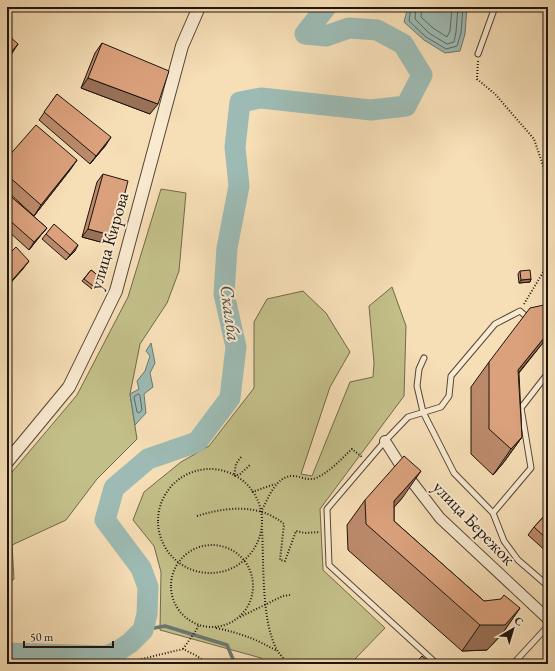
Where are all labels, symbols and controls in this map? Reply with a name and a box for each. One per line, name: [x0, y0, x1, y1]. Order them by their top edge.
street label: улица Кирова: [84, 189, 134, 292]
water label: Скалба: [214, 283, 247, 343]
street label: улица Бережок: [428, 475, 521, 570]
north arrow: [493, 609, 533, 649]
text: С: [512, 613, 527, 629]
scale bar: [24, 623, 113, 649]
text: 50 m: [30, 629, 54, 645]

